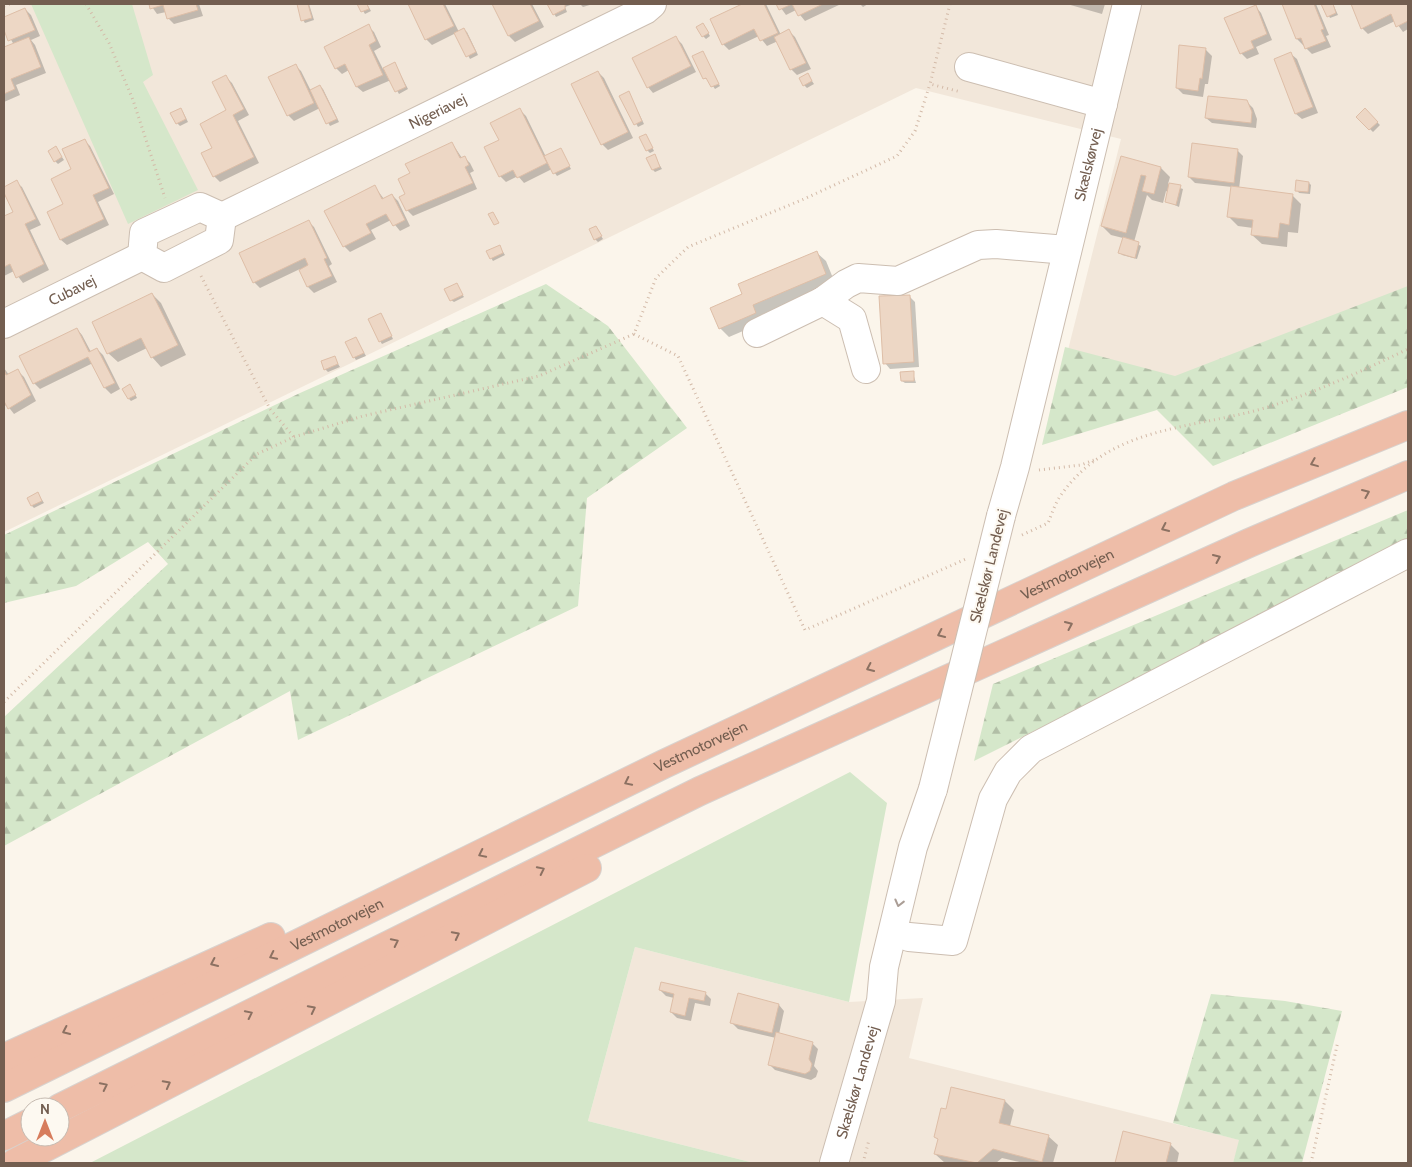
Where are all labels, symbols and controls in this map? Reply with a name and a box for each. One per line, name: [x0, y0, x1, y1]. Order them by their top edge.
street label: Nigeriavej: [406, 90, 469, 133]
street label: Skælskørvej: [1071, 126, 1106, 203]
street label: Cubavej: [46, 271, 99, 310]
one-way arrow: [1310, 457, 1319, 467]
one-way arrow: [1361, 488, 1370, 499]
street label: Skælskør Landevej: [966, 507, 1012, 625]
one-way arrow: [1162, 522, 1171, 532]
street label: Vestmotorvejen: [1018, 545, 1117, 604]
one-way arrow: [1212, 553, 1221, 564]
one-way arrow: [1064, 620, 1073, 631]
one-way arrow: [937, 628, 946, 638]
one-way arrow: [866, 661, 875, 672]
street label: Vestmotorvejen: [651, 717, 750, 776]
one-way arrow: [624, 776, 633, 786]
one-way arrow: [478, 848, 487, 858]
one-way arrow: [536, 866, 545, 876]
street label: Vestmotorvejen: [288, 894, 386, 955]
one-way arrow: [894, 898, 905, 907]
one-way arrow: [451, 931, 460, 941]
one-way arrow: [390, 938, 399, 948]
one-way arrow: [269, 950, 278, 960]
one-way arrow: [210, 957, 219, 967]
one-way arrow: [306, 1005, 315, 1015]
one-way arrow: [244, 1010, 253, 1020]
one-way arrow: [62, 1024, 71, 1035]
street label: Skælskør Landevej: [832, 1024, 882, 1141]
one-way arrow: [162, 1080, 171, 1090]
one-way arrow: [99, 1082, 108, 1092]
north arrow: [20, 1097, 70, 1147]
text: N: [40, 1100, 50, 1118]

